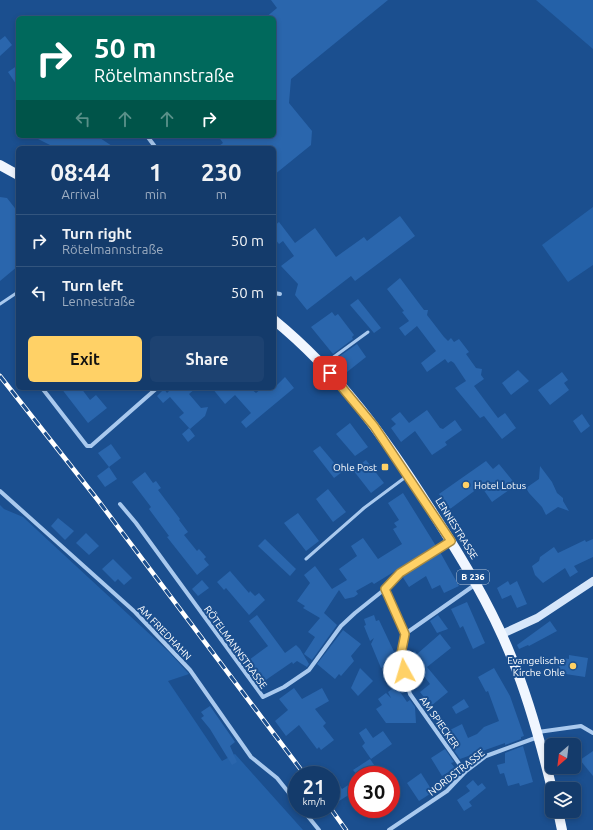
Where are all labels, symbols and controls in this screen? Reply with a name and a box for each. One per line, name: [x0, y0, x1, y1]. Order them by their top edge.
icon: right: [28, 32, 80, 84]
text: 50 m: [94, 32, 156, 63]
text: Rötelmannstraße: [94, 65, 234, 85]
icon: left: [72, 108, 94, 130]
icon: ahead: [114, 108, 136, 130]
icon: ahead: [156, 108, 178, 130]
icon: right: [198, 108, 220, 130]
text: 08:44: [50, 159, 110, 186]
text: 1: [149, 159, 162, 186]
text: 230: [201, 159, 242, 186]
text: Arrival: [61, 187, 99, 201]
text: min: [145, 187, 167, 201]
text: m: [216, 187, 227, 201]
text: Turn right: [62, 225, 132, 242]
icon: right: [28, 230, 50, 252]
text: 50 m: [231, 232, 264, 249]
text: Rötelmannstraße: [62, 242, 163, 256]
text: Turn left: [62, 277, 123, 294]
icon: left: [28, 282, 50, 304]
text: 50 m: [231, 284, 264, 301]
text: Lennestraße: [62, 294, 135, 308]
button: Exit: [28, 336, 142, 382]
button: Share: [150, 336, 264, 382]
pin: [313, 356, 347, 390]
icon: arrive: [319, 362, 341, 384]
place label: Ohle Post: [333, 462, 377, 473]
marker: Ohle Post: [380, 462, 390, 472]
marker: Hotel Lotus: [461, 480, 471, 490]
place label: Hotel Lotus: [474, 480, 526, 491]
street label: LENNESTRASSE: [433, 495, 480, 561]
road number: B 236: [457, 570, 489, 584]
street label: AM FRIEDHAHN: [136, 603, 194, 662]
street label: RÖTELMANNSTRASSE: [202, 604, 270, 691]
position arrow: [383, 650, 425, 692]
place label: Evangelische Kirche Ohle: [507, 655, 565, 678]
marker: Evangelische Kirche Ohle: [568, 661, 578, 671]
street label: AM SPIECKER: [418, 694, 462, 750]
north arrow: [545, 738, 581, 774]
map controls: [545, 738, 581, 818]
street label: NORDSTRASSE: [426, 747, 487, 798]
speed limit sign: 30: [348, 766, 400, 818]
text: 21: [303, 775, 325, 798]
button: layers: [545, 782, 581, 818]
text: km/h: [302, 796, 326, 807]

